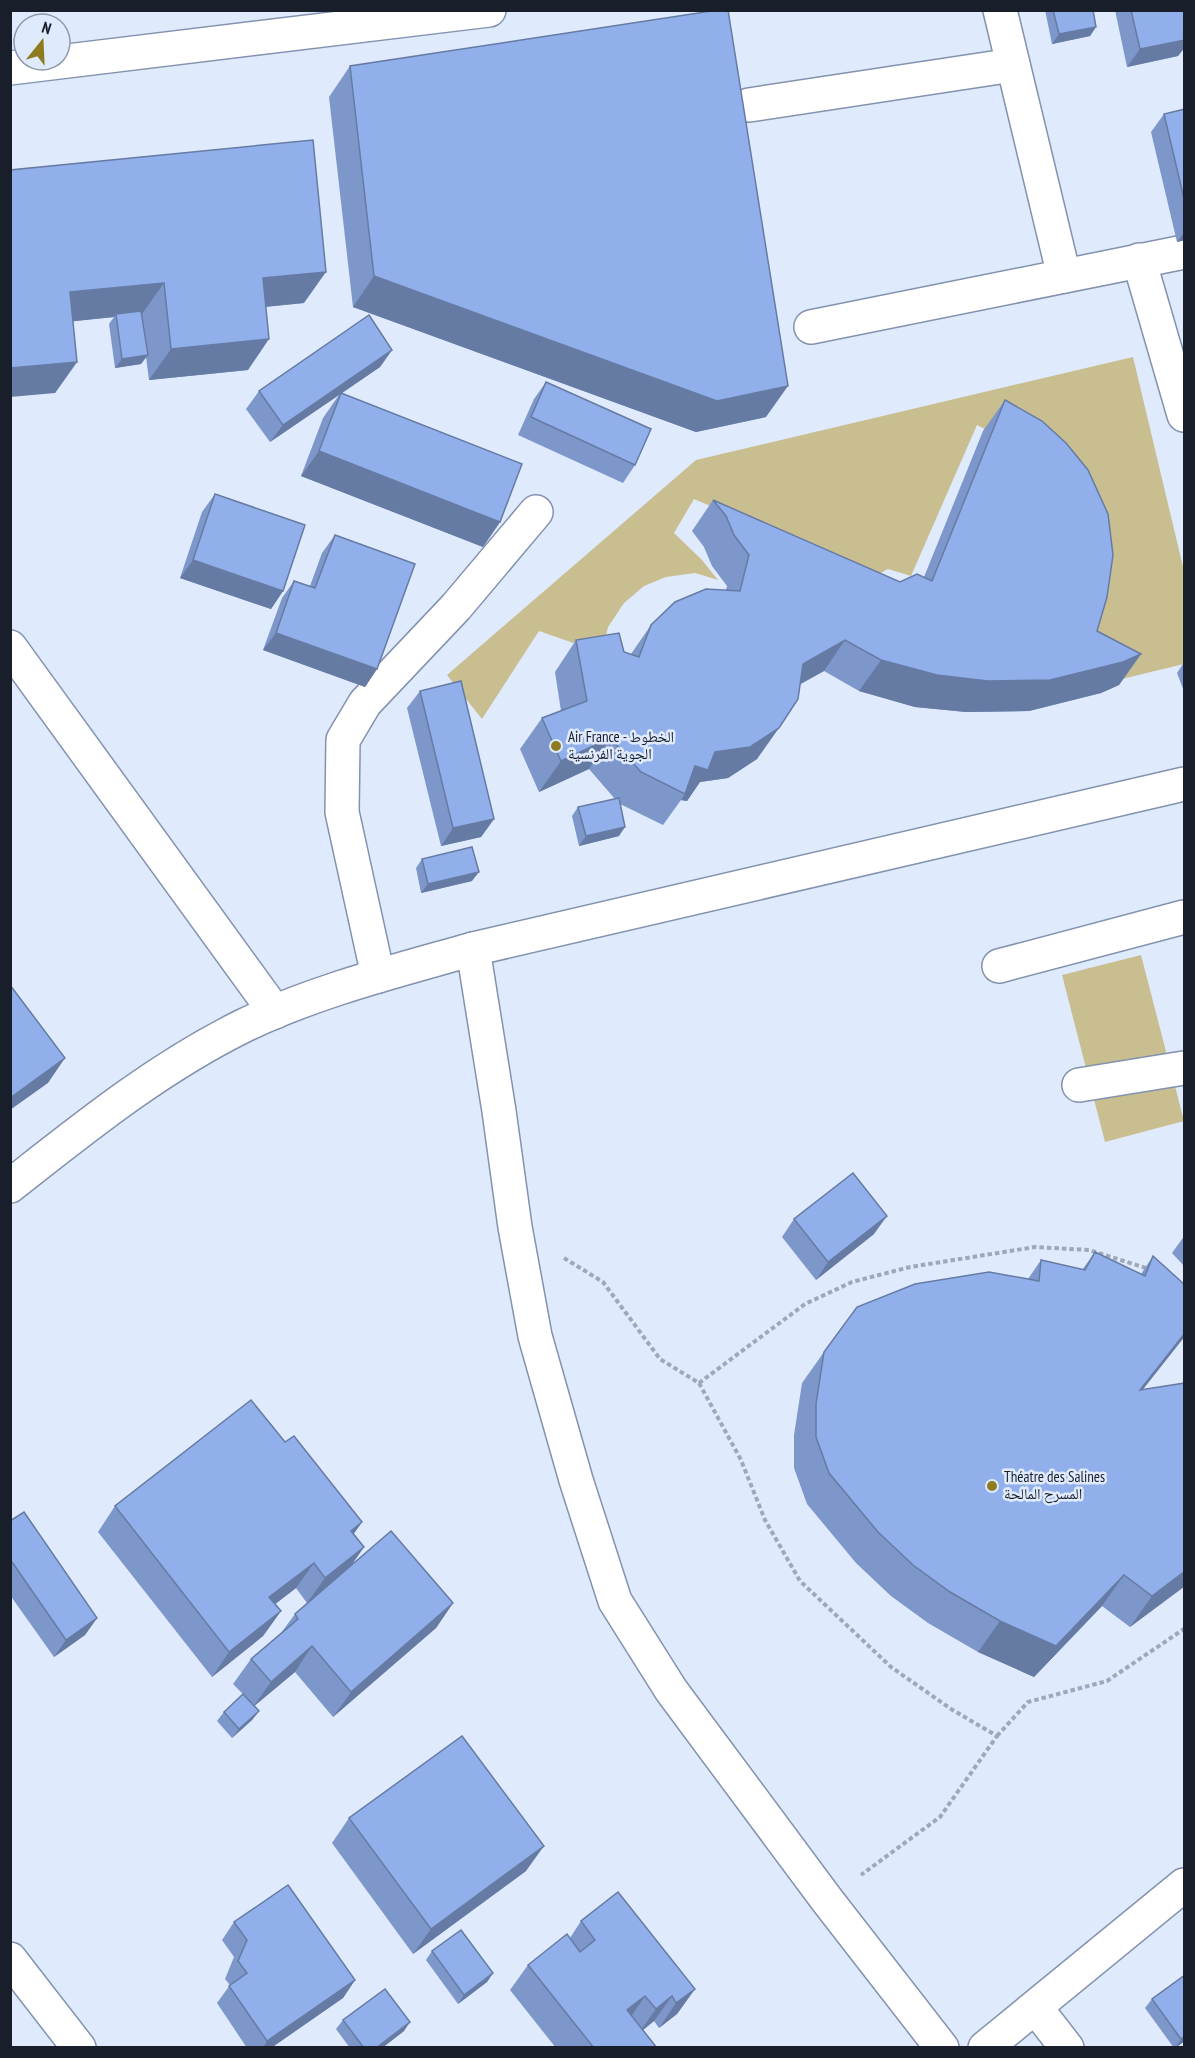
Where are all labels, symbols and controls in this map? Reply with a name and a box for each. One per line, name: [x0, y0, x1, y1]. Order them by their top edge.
north arrow: [12, 12, 72, 72]
text: N: [39, 17, 54, 39]
place label: Air France - الخطوط الجوية الفرنسية: [568, 727, 674, 763]
marker: Air France - الخطوط الجوية الفرنسية: [549, 739, 563, 753]
place label: Théatre des Salines المسرح المالحة: [1004, 1467, 1105, 1504]
marker: Théatre des Salines المسرح المالحة: [985, 1479, 999, 1493]

